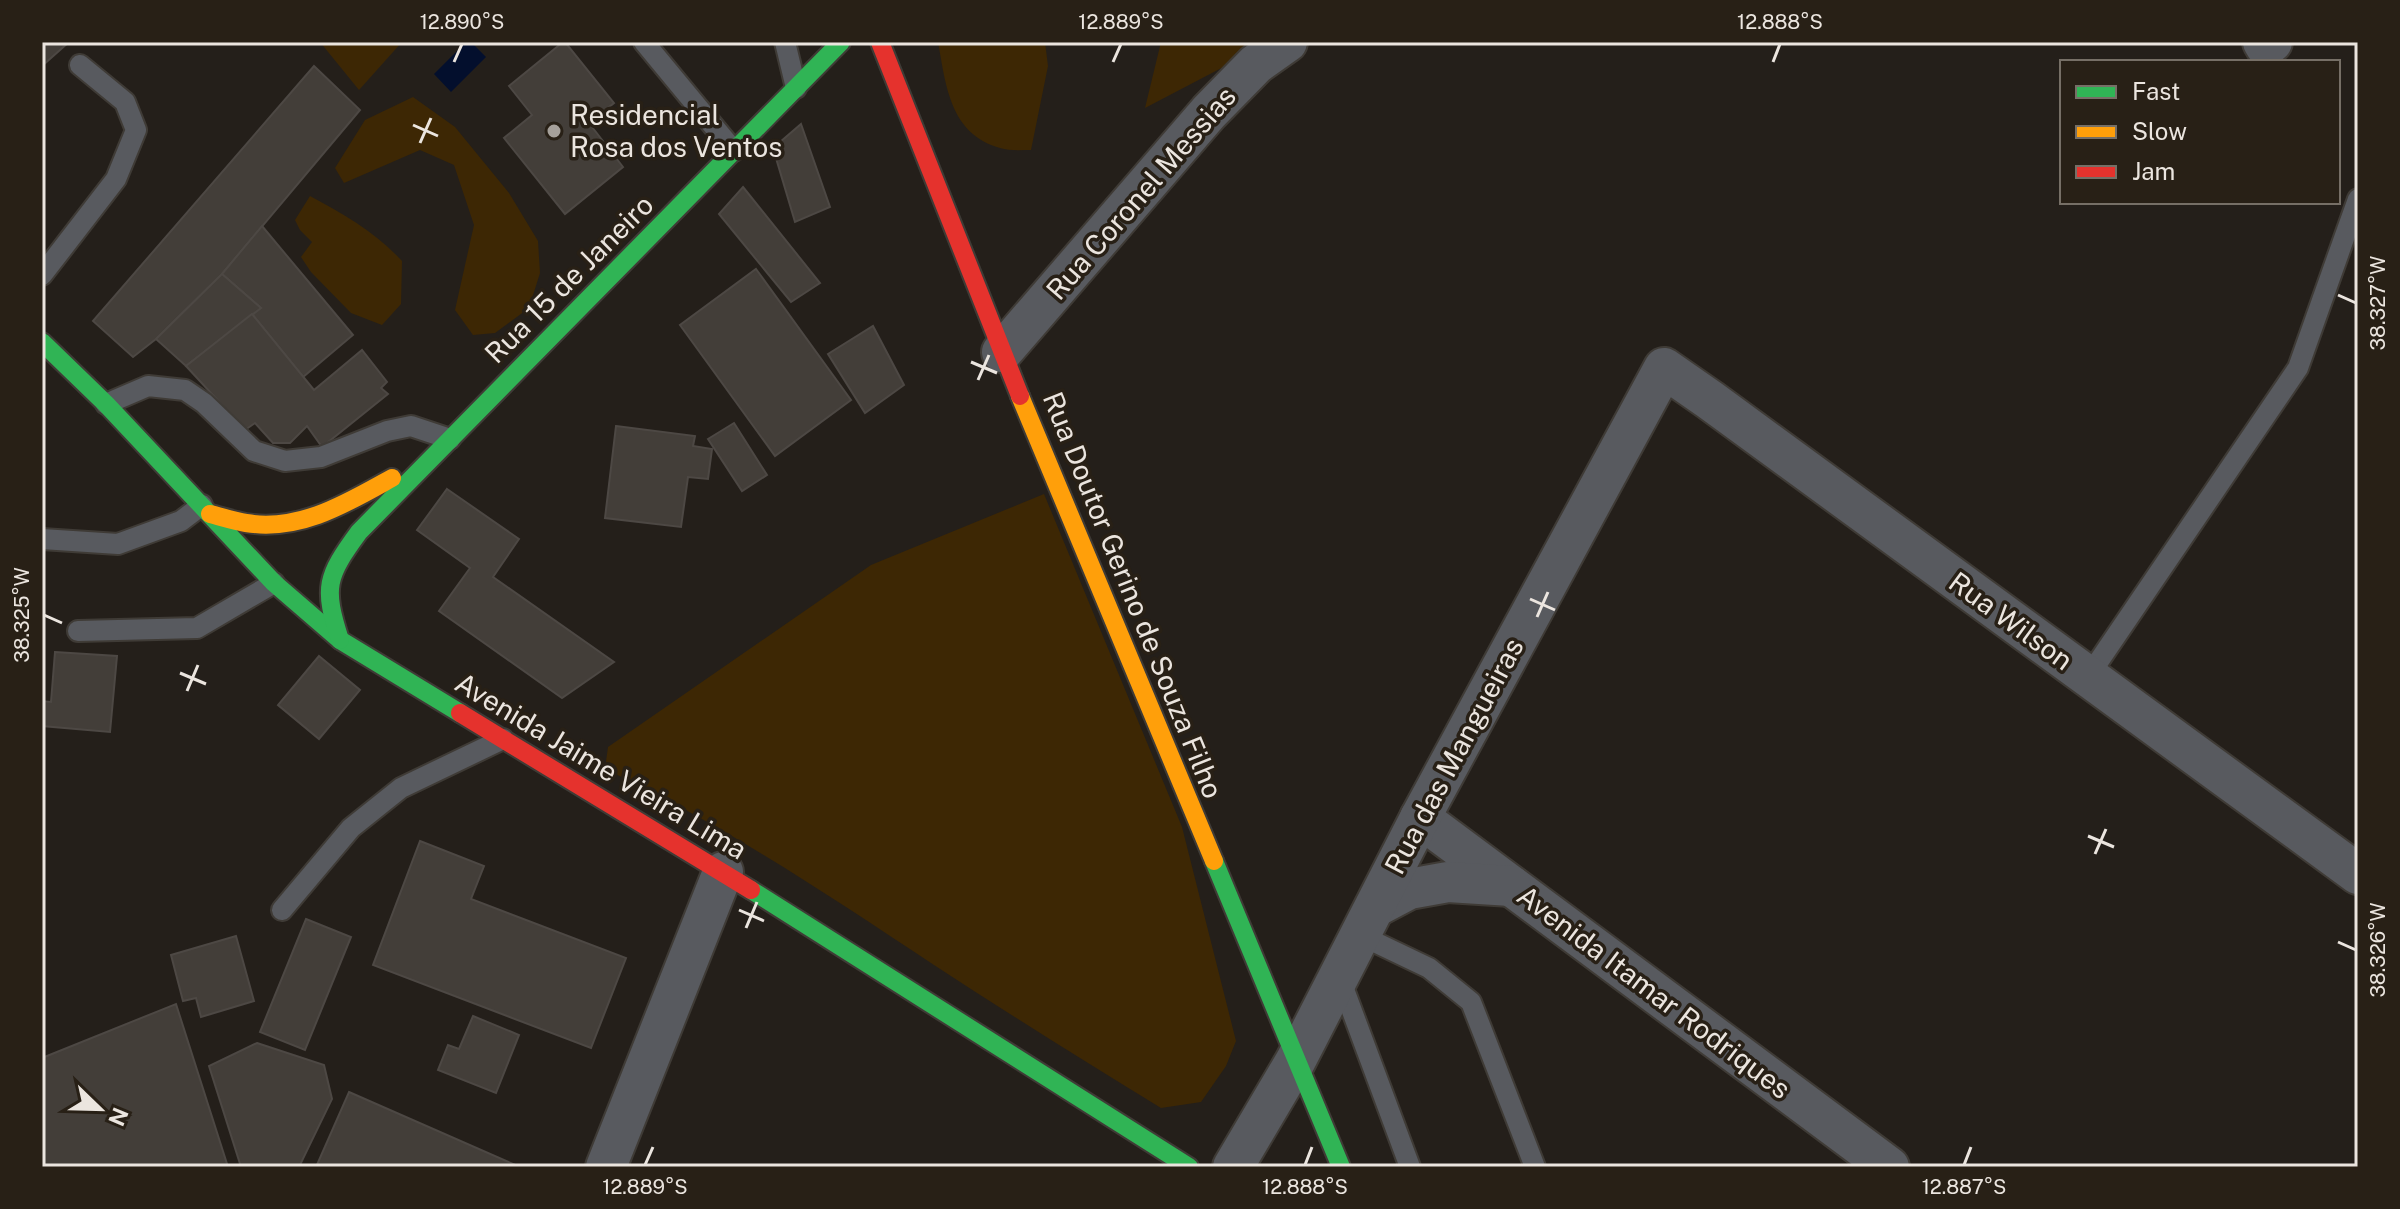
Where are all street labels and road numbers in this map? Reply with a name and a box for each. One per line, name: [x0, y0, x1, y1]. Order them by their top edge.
street label: Rua Coronel Messias: [1039, 79, 1242, 306]
street label: Rua 15 de Janeiro: [478, 188, 660, 370]
street label: Rua Doutor Gerino de Souza Filho: [1037, 387, 1230, 803]
street label: Rua Wilson: [1943, 565, 2080, 676]
street label: Rua das Mangueiras: [1377, 632, 1530, 879]
street label: Avenida Jaime Vieira Lima: [450, 665, 753, 866]
street label: Avenida Itamar Rodriques: [1511, 878, 1797, 1105]

